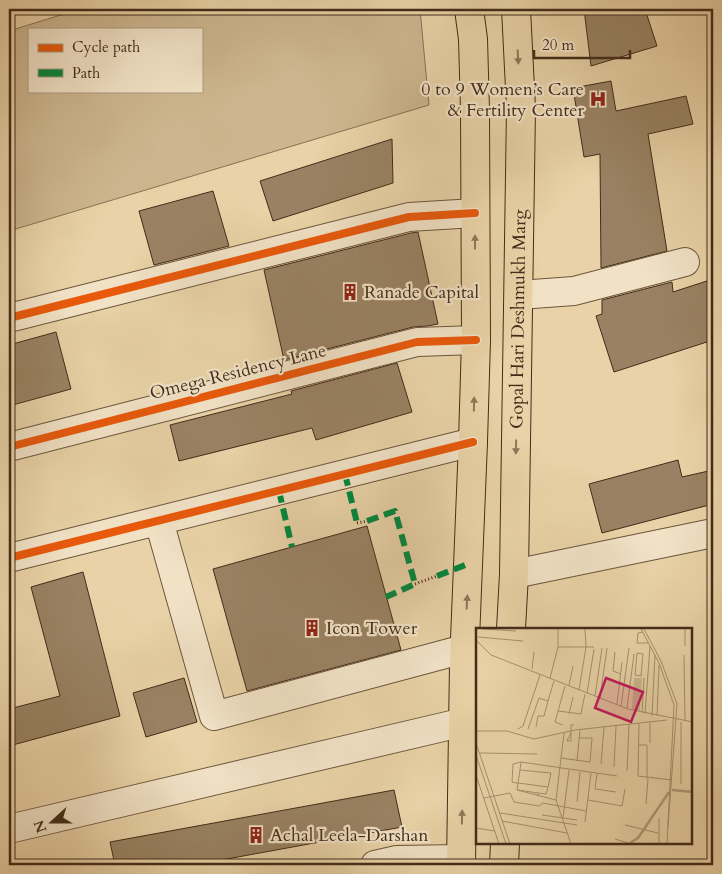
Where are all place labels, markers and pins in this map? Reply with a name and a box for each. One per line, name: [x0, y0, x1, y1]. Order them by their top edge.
place label: 0 to 9 Women’s Care & Fertility Center: [421, 77, 584, 123]
hospital icon: 0 to 9 Women’s Care & Fertility Center: [588, 89, 608, 109]
place label: Ranade Capital: [364, 280, 479, 305]
building icon: Ranade Capital: [340, 282, 360, 302]
place label: Icon Tower: [326, 616, 418, 641]
building icon: Icon Tower: [302, 618, 322, 638]
place label: Achal Leela-Darshan: [270, 823, 429, 848]
building icon: Achal Leela-Darshan: [246, 825, 266, 845]

